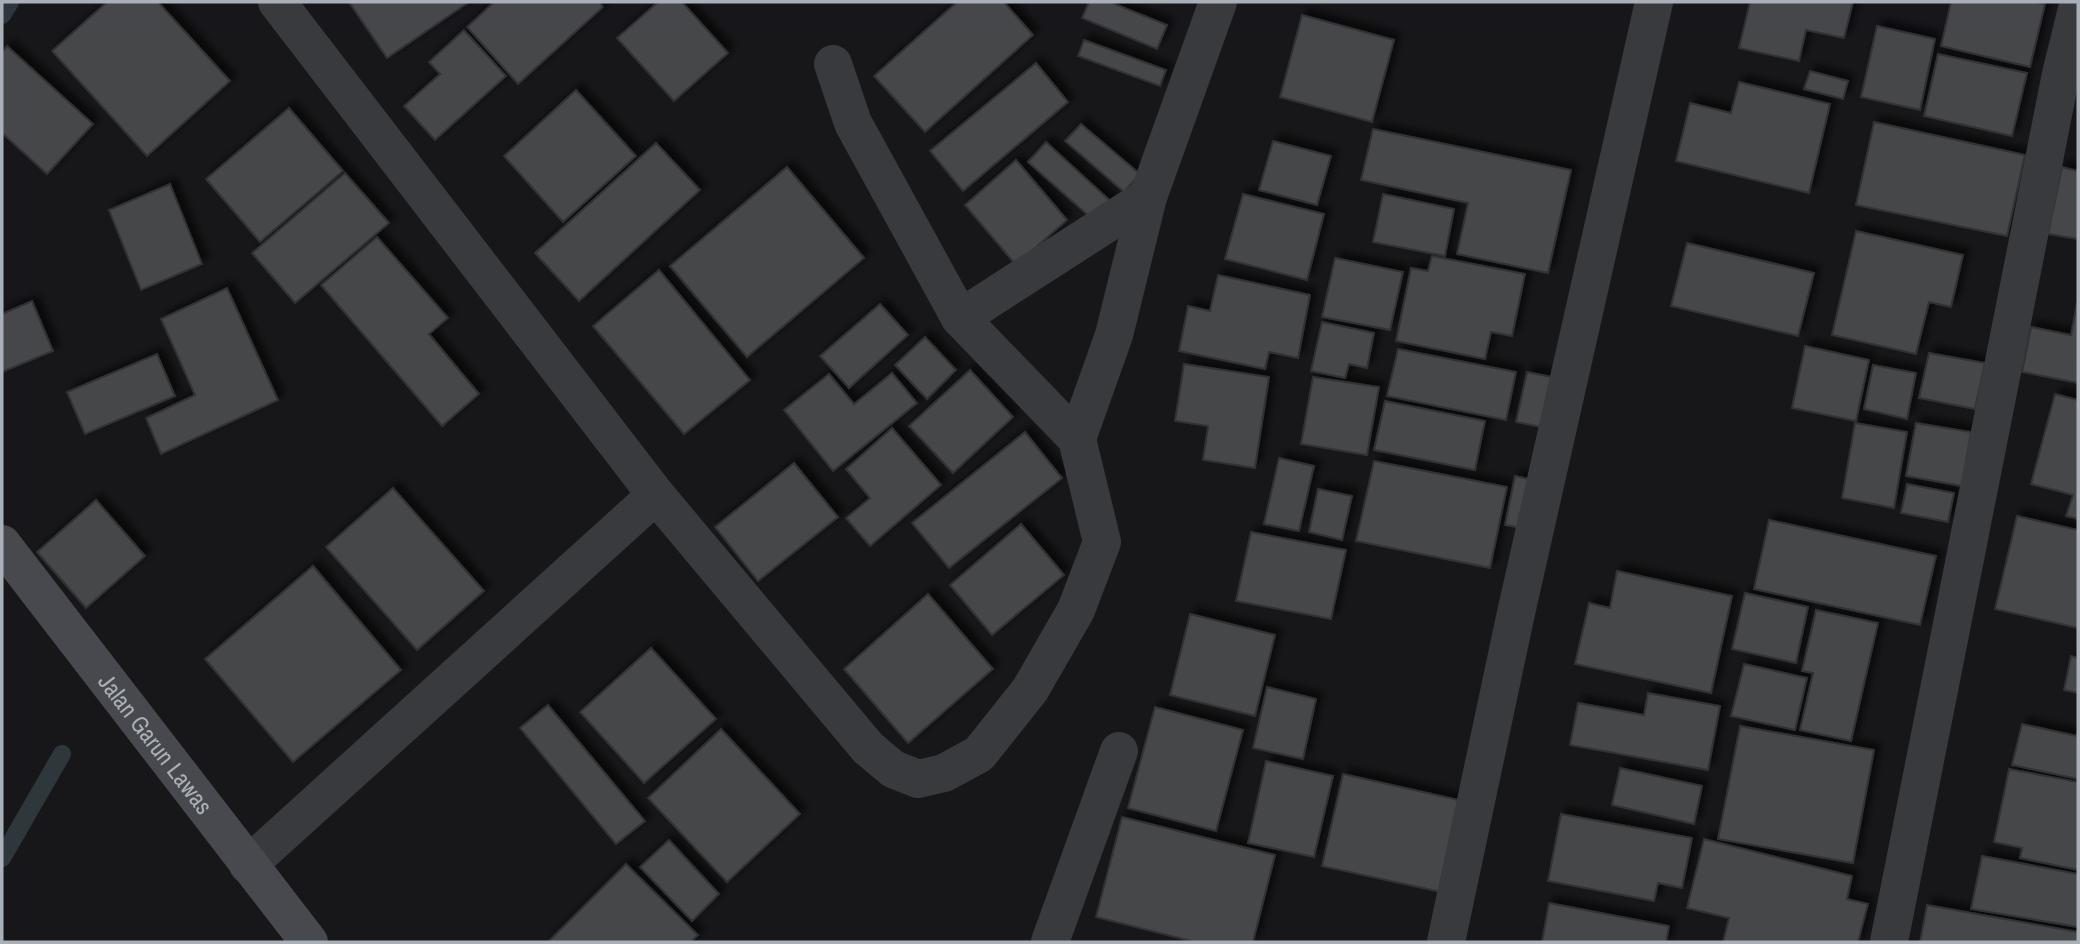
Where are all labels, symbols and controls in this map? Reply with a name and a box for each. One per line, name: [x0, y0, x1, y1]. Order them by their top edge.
street label: Jalan Garun Lawas: [91, 667, 220, 820]

